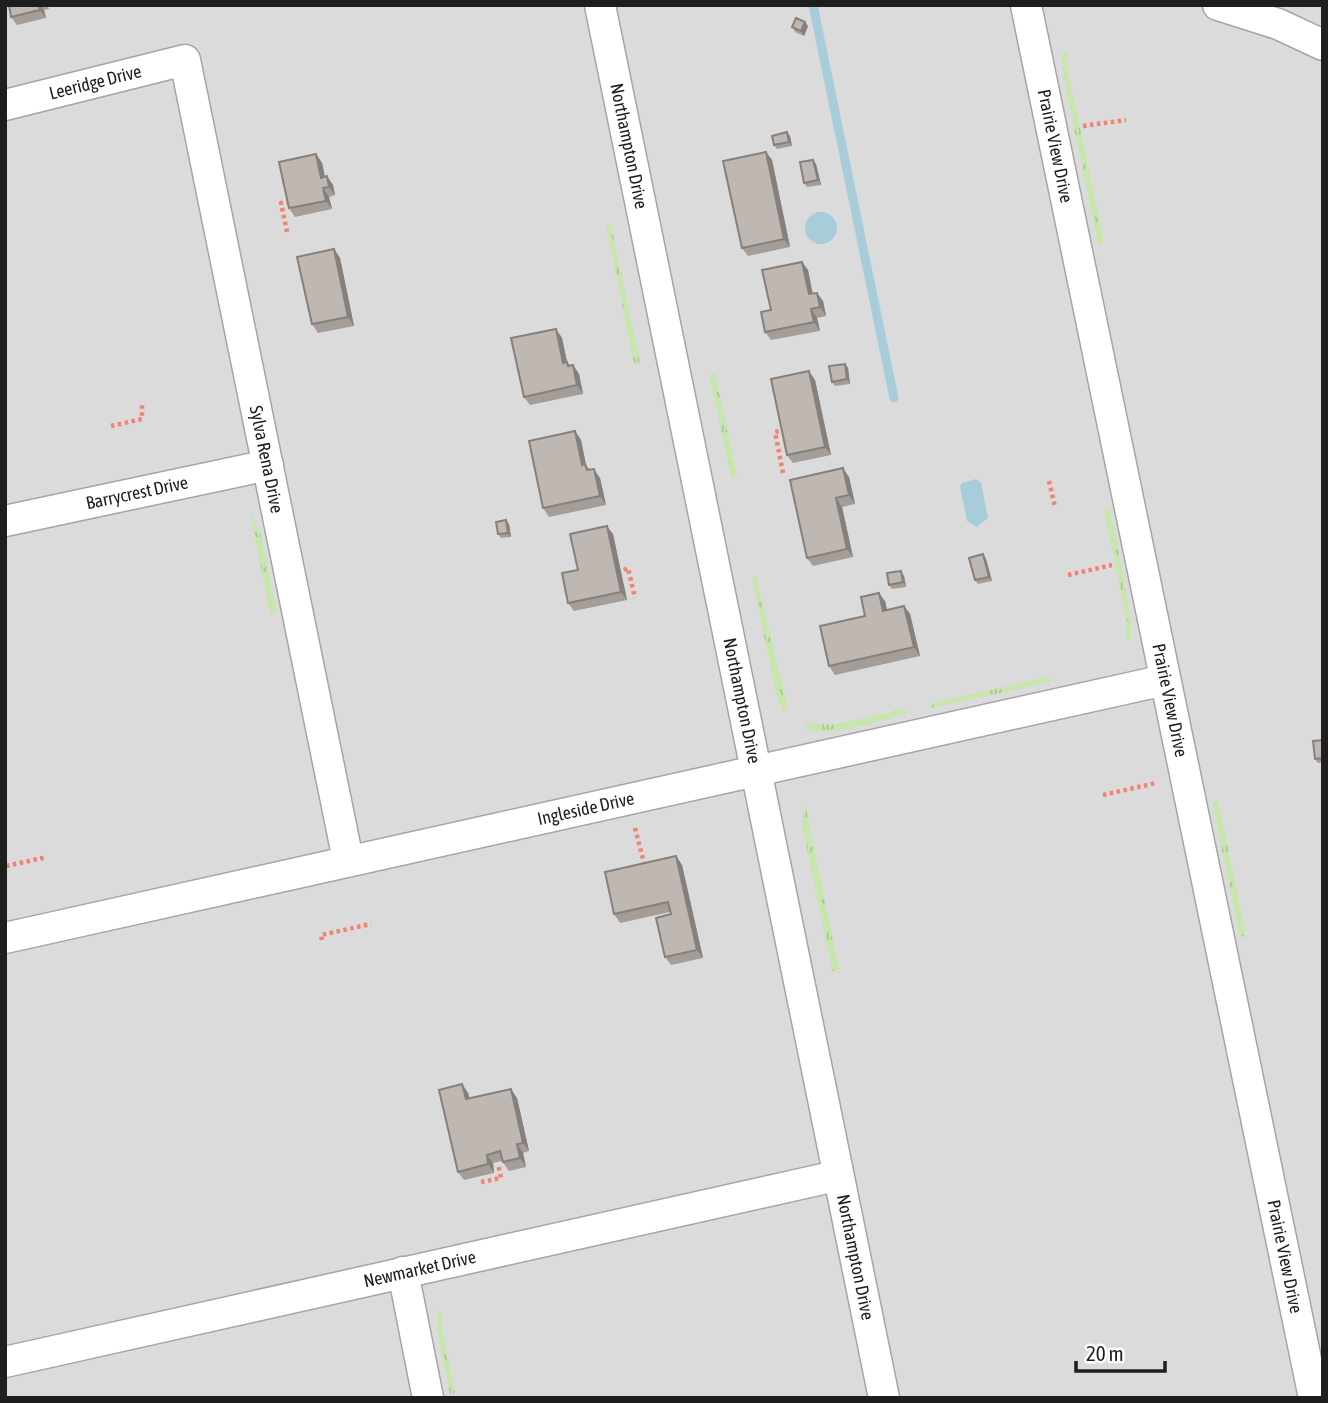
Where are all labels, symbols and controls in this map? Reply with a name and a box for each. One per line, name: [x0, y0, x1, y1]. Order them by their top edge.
street label: Leeridge Drive: [47, 60, 143, 104]
street label: Northampton Drive: [606, 81, 652, 211]
street label: Prairie View Drive: [1034, 87, 1078, 205]
street label: Sylva Rena Drive: [246, 404, 288, 515]
street label: Barrycrest Drive: [84, 471, 190, 513]
street label: Northampton Drive: [719, 636, 765, 765]
street label: Prairie View Drive: [1148, 641, 1192, 759]
street label: Ingleside Drive: [535, 787, 636, 829]
street label: Northampton Drive: [833, 1192, 879, 1322]
street label: Prairie View Drive: [1263, 1198, 1307, 1315]
street label: Newmarket Drive: [362, 1246, 478, 1291]
scale bar: [1076, 1330, 1165, 1374]
text: 20 m: [1086, 1341, 1124, 1365]

